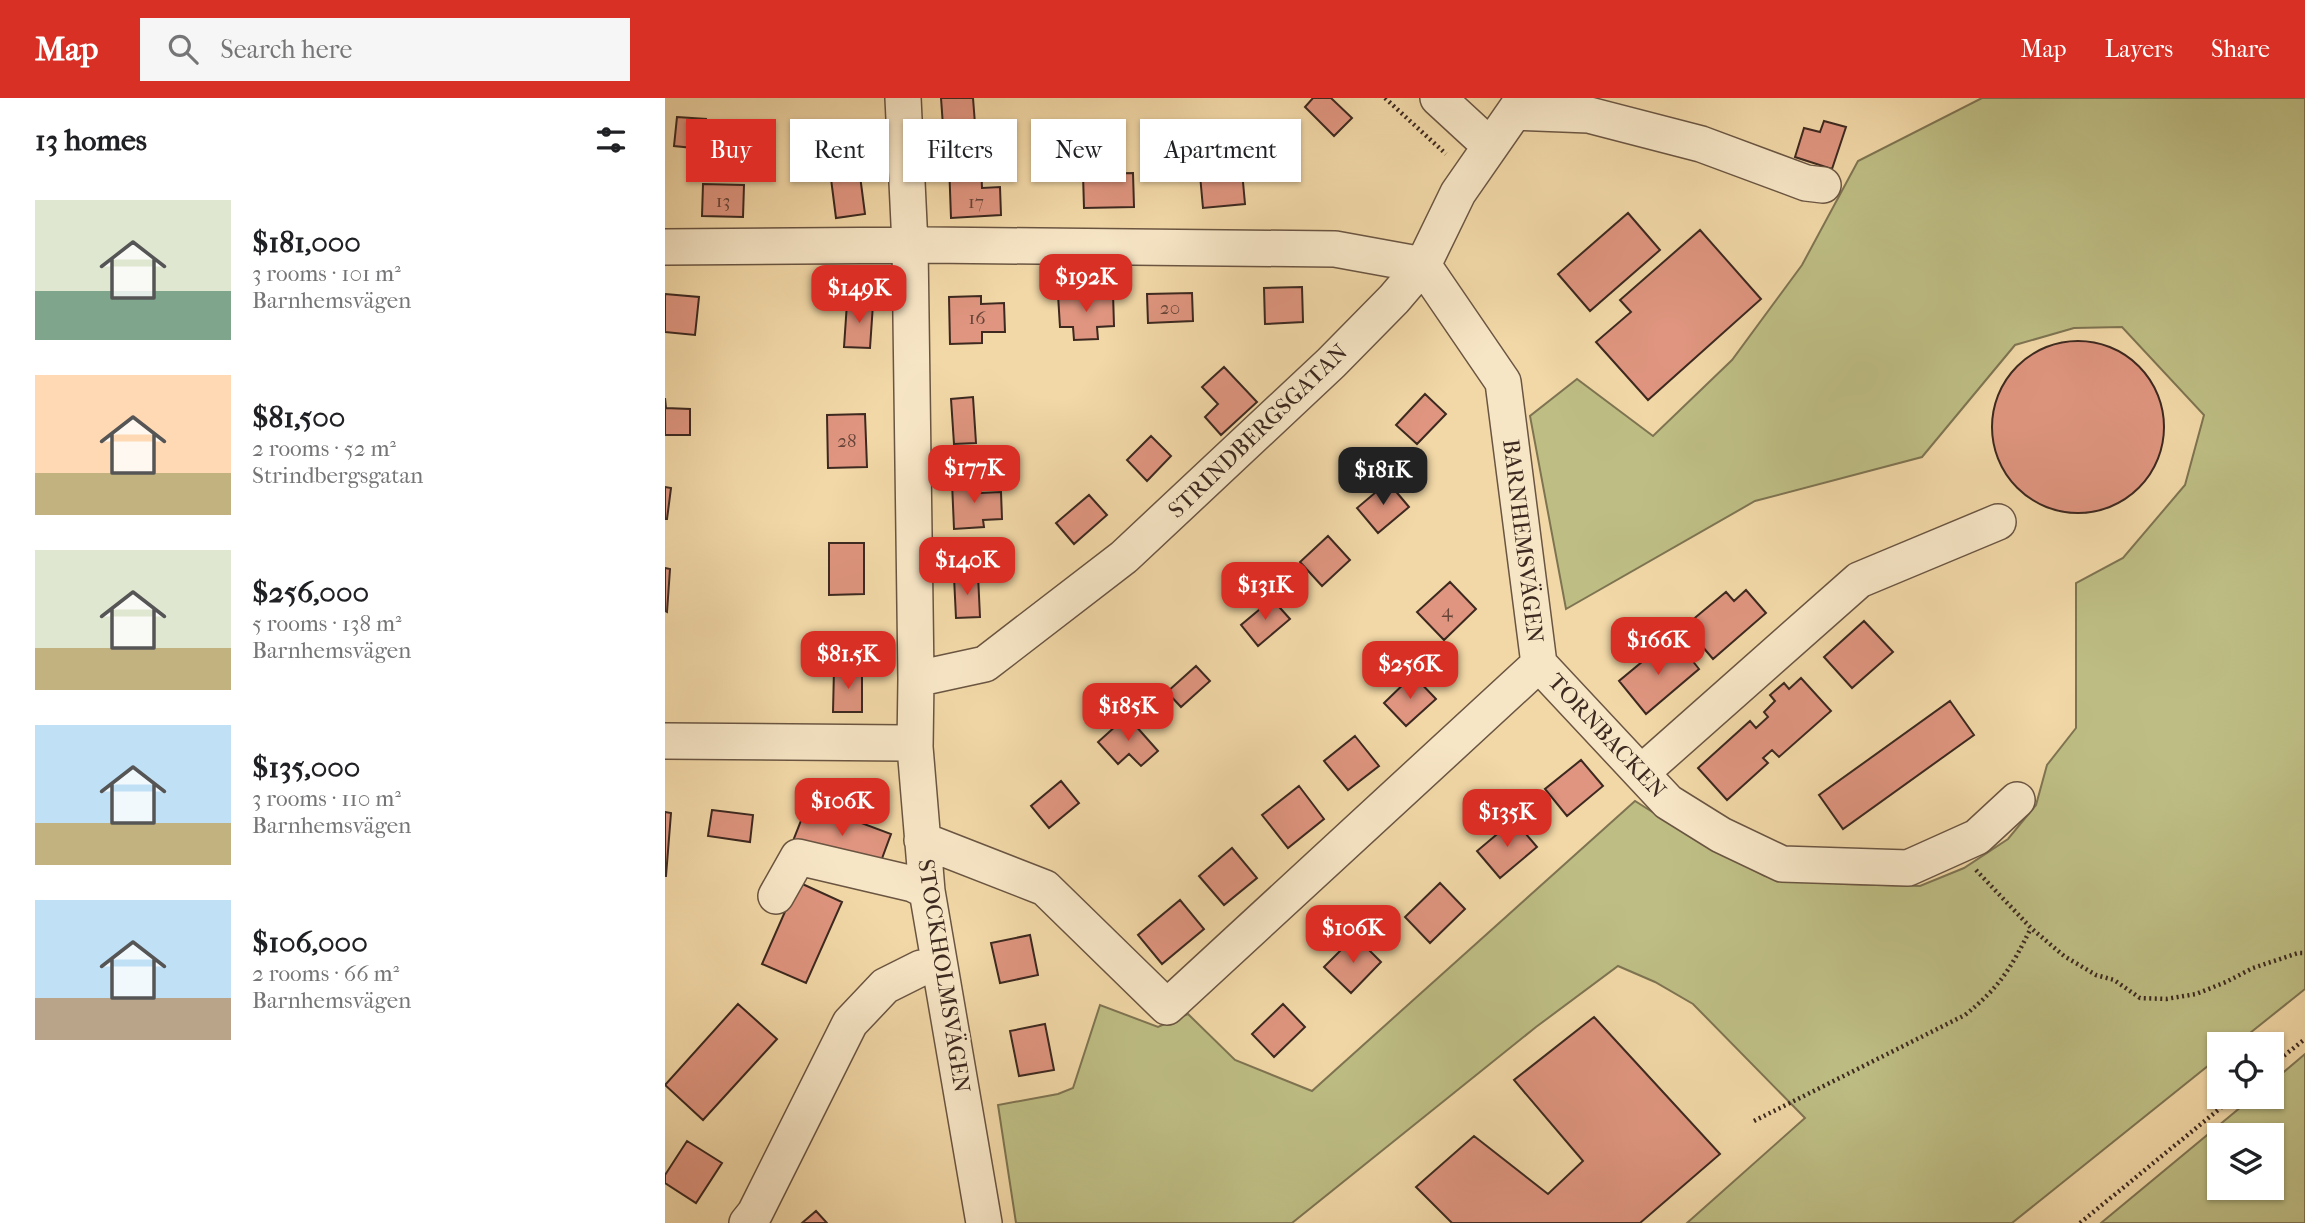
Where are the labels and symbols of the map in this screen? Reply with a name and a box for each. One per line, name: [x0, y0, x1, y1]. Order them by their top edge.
house number: 13: [716, 190, 730, 212]
house number: 17: [968, 191, 984, 213]
pin: $192K: [1037, 254, 1135, 314]
pin: $149K: [810, 266, 908, 325]
house number: 20: [1160, 297, 1180, 319]
house number: 16: [969, 307, 986, 329]
street label: STRINDBERGSGATAN: [1163, 338, 1353, 524]
house number: 28: [837, 430, 857, 452]
street label: BARNHEMSVÄGEN: [1497, 438, 1549, 644]
pin: $177K: [925, 446, 1023, 505]
pin: $181K: [1334, 448, 1432, 507]
pin: $140K: [918, 538, 1016, 597]
pin: $131K: [1216, 562, 1314, 622]
house number: 4: [1441, 600, 1453, 622]
pin: $166K: [1609, 618, 1707, 677]
pin: $81.5K: [791, 632, 905, 691]
pin: $256K: [1361, 642, 1459, 701]
street label: TORNBACKEN: [1542, 668, 1672, 804]
pin: $185K: [1079, 684, 1177, 743]
pin: $106K: [793, 778, 891, 838]
pin: $135K: [1458, 790, 1556, 849]
street label: STOCKHOLMSVÄGEN: [912, 857, 976, 1095]
pin: $106K: [1304, 906, 1402, 965]

